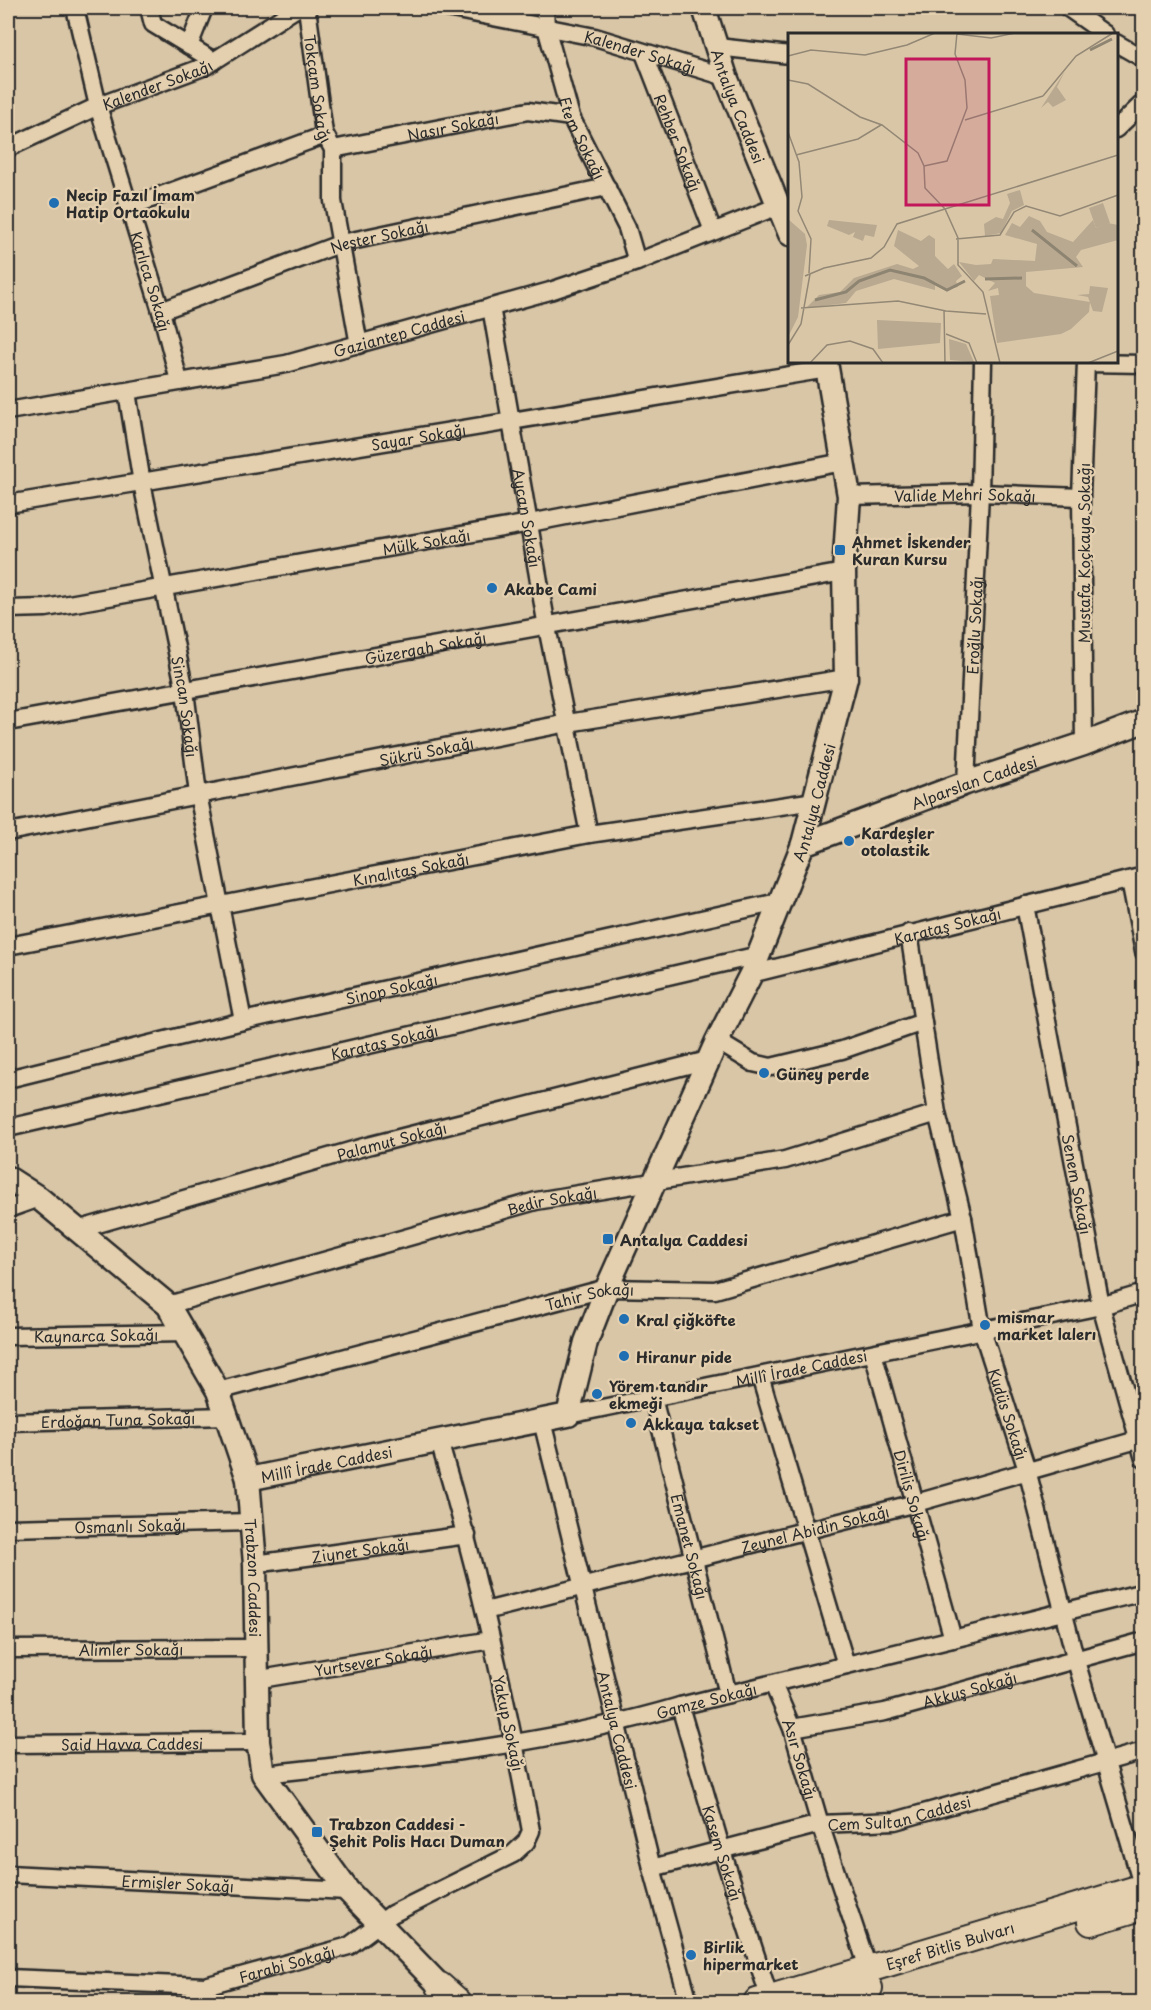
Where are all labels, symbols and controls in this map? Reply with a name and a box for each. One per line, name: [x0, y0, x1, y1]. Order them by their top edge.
street label: Kalender Sokağı: [582, 24, 699, 79]
street label: Tokçam Sokağı: [299, 33, 338, 147]
inset map: [788, 33, 1118, 363]
street label: Antalya Caddesi: [706, 46, 771, 167]
street label: Kalender Sokağı: [98, 53, 217, 115]
street label: Rehber Sokağı: [649, 90, 708, 195]
street label: Etem Sokağı: [554, 94, 612, 183]
street label: Nasır Sokağı: [405, 105, 501, 146]
place label: Necip Fazıl İmam Hatip Ortaokulu: [66, 183, 195, 223]
marker: Necip Fazıl İmam Hatip Ortaokulu: [47, 196, 61, 210]
street label: Neşter Sokağı: [326, 214, 430, 258]
street label: Karlıca Sokağı: [126, 228, 177, 334]
street label: Gaziantep Caddesi: [330, 304, 467, 362]
street label: Sayar Sokağı: [369, 417, 468, 455]
street label: Mustafa Koçkaya Sokağı: [1072, 463, 1095, 643]
street label: Aycan Sokağı: [508, 467, 548, 569]
street label: Valide Mehri Sokağı: [894, 481, 1036, 507]
street label: Mülk Sokağı: [380, 522, 472, 560]
place label: Ahmet İskender Kuran Kursu: [851, 530, 971, 570]
marker: Ahmet İskender Kuran Kursu: [833, 543, 847, 557]
street label: Eroğlu Sokağı: [960, 575, 987, 675]
place label: Akabe Cami: [503, 577, 597, 600]
marker: Akabe Cami: [485, 581, 499, 595]
street label: Güzergah Sokağı: [363, 625, 488, 669]
street label: Sincan Sokağı: [167, 654, 205, 758]
street label: Şükrü Sokağı: [377, 730, 475, 771]
street label: Antalya Caddesi: [786, 741, 840, 865]
street label: Alparslan Caddesi: [908, 749, 1040, 814]
place label: Kardeşler otolastik: [861, 821, 935, 861]
marker: Kardeşler otolastik: [842, 834, 856, 848]
street label: Kınalıtaş Sokağı: [351, 846, 471, 891]
street label: Karataş Sokağı: [891, 901, 1003, 950]
street label: Sinop Sokağı: [343, 967, 440, 1009]
street label: Karataş Sokağı: [328, 1018, 440, 1065]
place label: Güney perde: [776, 1062, 869, 1085]
marker: Güney perde: [757, 1066, 771, 1080]
street label: Palamut Sokağı: [334, 1115, 449, 1166]
street label: Senem Sokağı: [1057, 1132, 1099, 1236]
street label: Bedir Sokağı: [504, 1180, 598, 1220]
place label: Antalya Caddesi: [620, 1228, 748, 1251]
marker: Antalya Caddesi: [601, 1232, 615, 1246]
street label: Tahir Sokağı: [542, 1276, 634, 1315]
place label: mismar market lalerı: [997, 1305, 1096, 1345]
place label: Kral çiğköfte: [636, 1308, 736, 1331]
marker: Kral çiğköfte: [617, 1312, 631, 1326]
marker: mismar market lalerı: [978, 1318, 992, 1332]
street label: Kaynarca Sokağı: [34, 1322, 158, 1347]
street label: Millî İrade Caddesi: [733, 1343, 869, 1392]
place label: Hiranur pide: [636, 1345, 732, 1368]
marker: Hiranur pide: [617, 1349, 631, 1363]
street label: Kudüs Sokağı: [983, 1365, 1034, 1463]
place label: Yörem tandır ekmeği: [609, 1374, 708, 1414]
marker: Yörem tandır ekmeği: [590, 1387, 604, 1401]
street label: Erdoğan Tuna Sokağı: [40, 1405, 196, 1433]
place label: Akkaya takset: [642, 1412, 759, 1435]
marker: Akkaya takset: [624, 1416, 638, 1430]
street label: Millî İrade Caddesi: [259, 1439, 394, 1488]
street label: Diriliş Sokağı: [889, 1447, 937, 1544]
street label: Emanet Sokağı: [666, 1491, 715, 1602]
street label: Zeynel Abidin Sokağı: [738, 1499, 891, 1558]
street label: Osmanlı Sokağı: [74, 1512, 186, 1538]
street label: Trabzon Caddesi: [240, 1518, 268, 1637]
street label: Ziynet Sokağı: [310, 1532, 410, 1568]
street label: Alimler Sokağı: [79, 1637, 183, 1660]
street label: Yurtsever Sokağı: [312, 1639, 434, 1681]
street label: Akkuş Sokağı: [920, 1665, 1019, 1713]
street label: Antalya Caddesi: [592, 1668, 644, 1791]
street label: Yakup Sokağı: [488, 1673, 530, 1773]
street label: Gamze Sokağı: [653, 1676, 759, 1724]
street label: Asır Sokağı: [778, 1714, 824, 1802]
street label: Said Havva Caddesi: [61, 1731, 203, 1755]
street label: Cem Sultan Caddesi: [827, 1789, 973, 1835]
street label: Kasem Sokağı: [698, 1802, 749, 1903]
place label: Trabzon Caddesi - Şehit Polis Hacı Duman: [329, 1812, 505, 1852]
marker: Trabzon Caddesi - Şehit Polis Hacı Duman: [310, 1825, 324, 1839]
street label: Ermişler Sokağı: [121, 1868, 235, 1897]
street label: Eşref Bitlis Bulvarı: [883, 1915, 1017, 1975]
place label: Birlik hipermarket: [703, 1935, 799, 1975]
street label: Farabi Sokağı: [236, 1939, 337, 1988]
marker: Birlik hipermarket: [684, 1948, 698, 1962]

